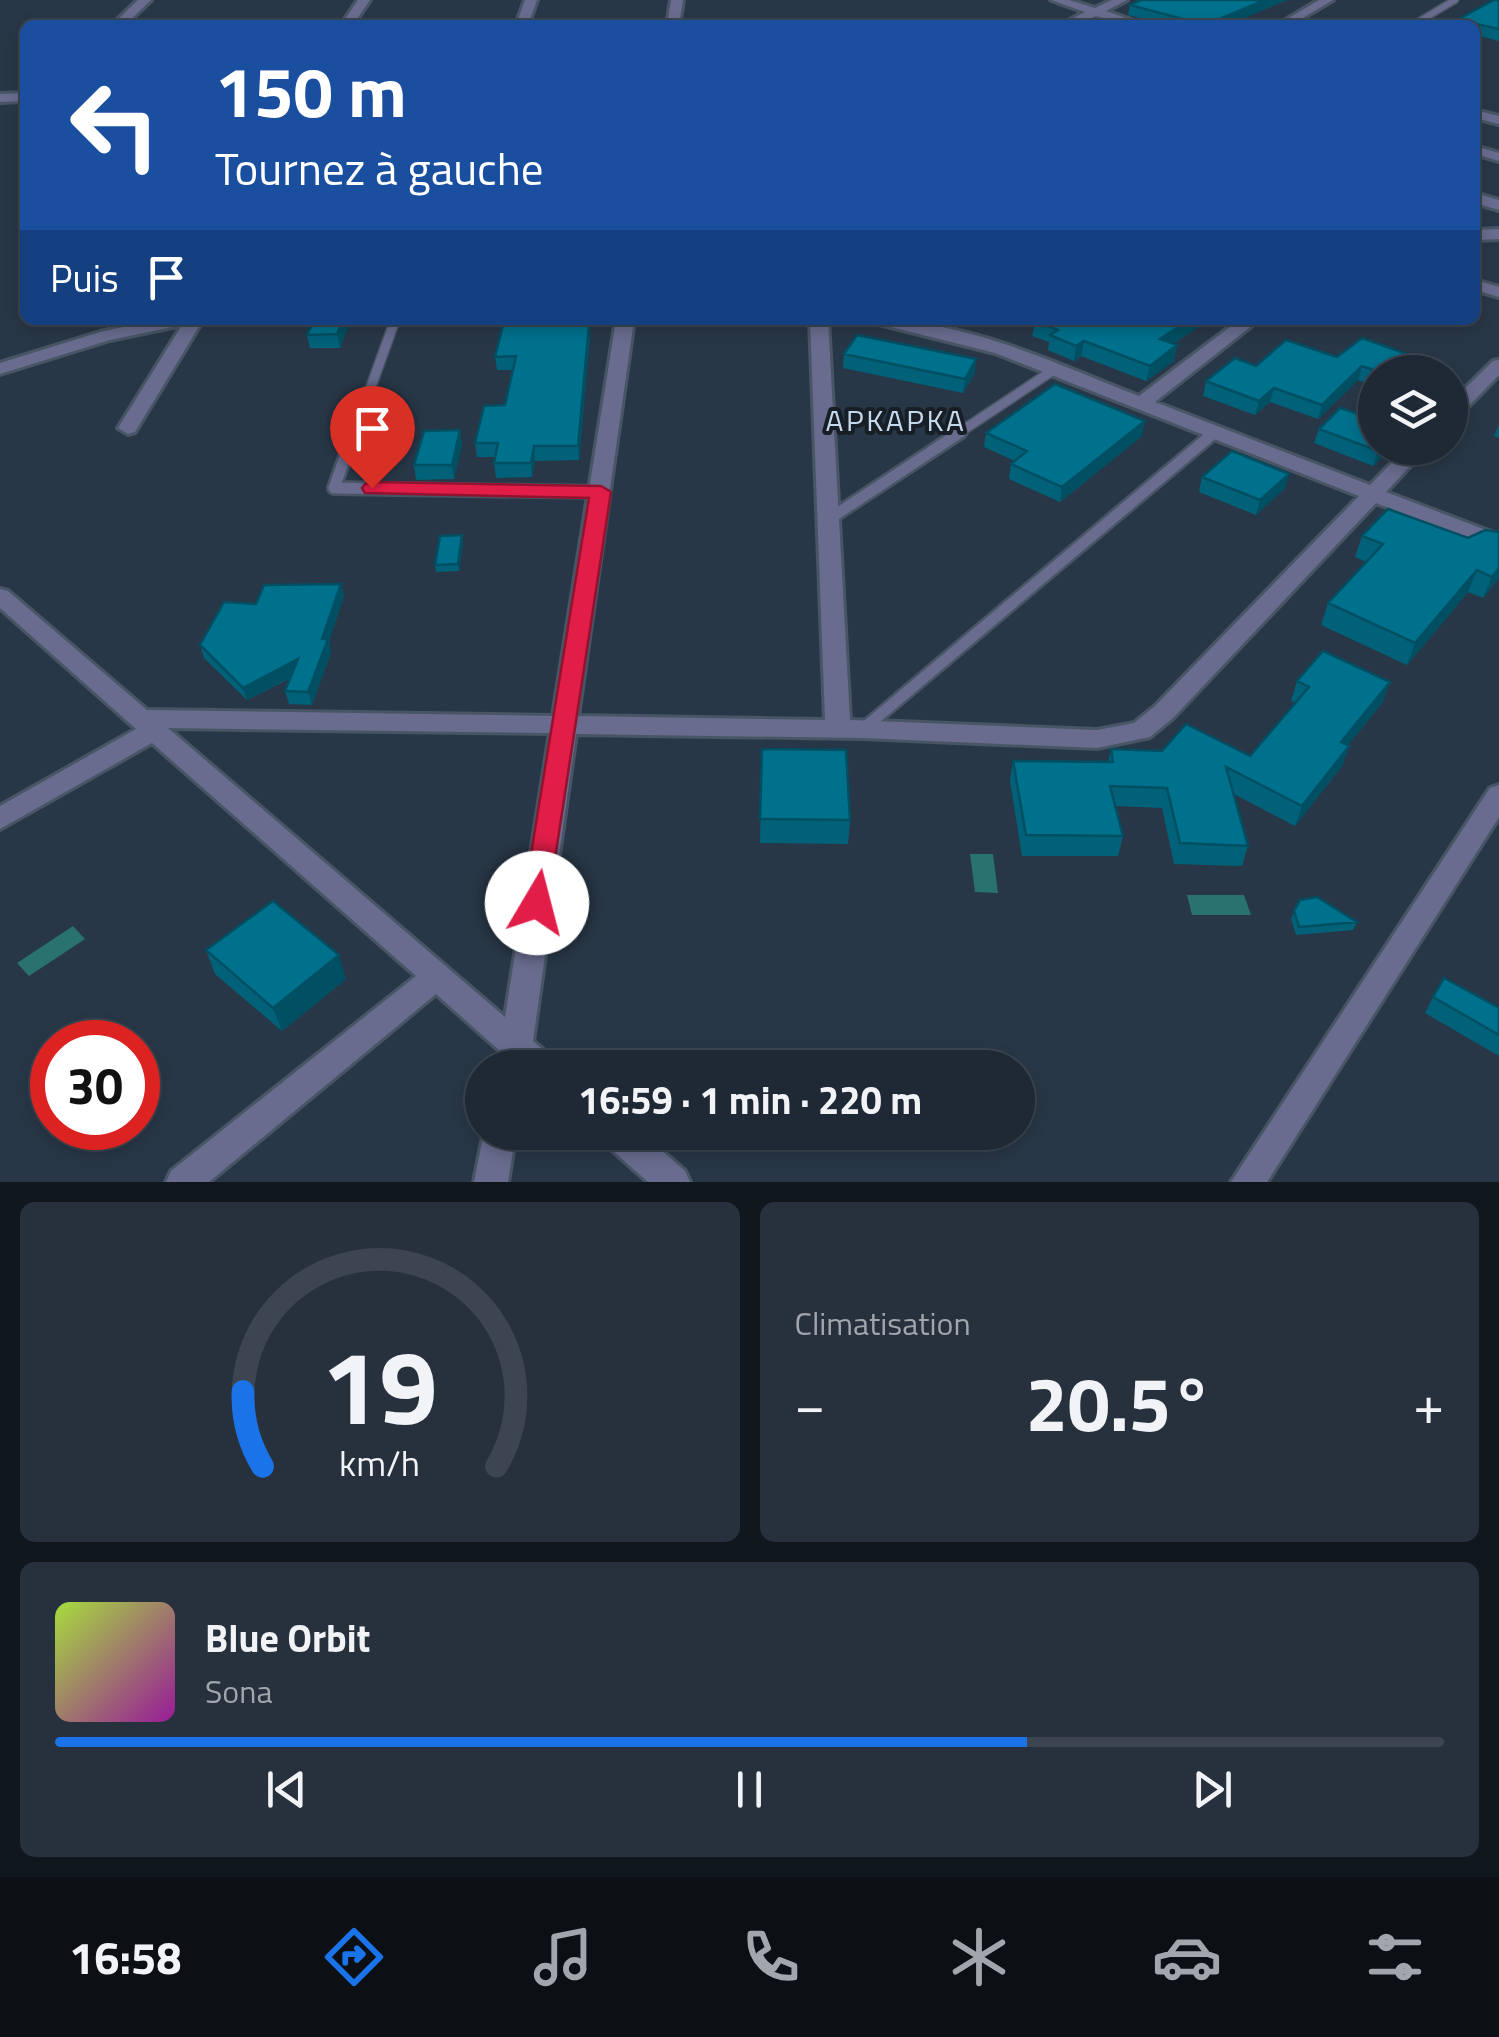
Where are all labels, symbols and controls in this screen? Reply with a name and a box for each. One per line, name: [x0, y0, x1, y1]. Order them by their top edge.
text: 150 m: [215, 38, 407, 144]
icon: left: [50, 60, 180, 190]
text: Tournez à gauche: [215, 134, 544, 202]
text: Puis: [50, 249, 119, 307]
icon: arrive: [139, 250, 194, 305]
map controls: [1358, 355, 1468, 465]
button: layers: [1358, 355, 1468, 465]
pin: [330, 386, 415, 489]
district label: APKAPKA: [826, 397, 966, 443]
icon: arrive: [345, 401, 400, 456]
position arrow: [485, 851, 589, 955]
speed limit sign: 30: [30, 1020, 160, 1150]
text: 16:59 · 1 min · 220 m: [578, 1071, 922, 1129]
text: Climatisation: [795, 1299, 971, 1347]
text: 19: [322, 1306, 438, 1464]
text: 20.5°: [1026, 1346, 1213, 1460]
text: −: [795, 1362, 825, 1445]
text: +: [1413, 1362, 1444, 1445]
text: km/h: [339, 1435, 420, 1490]
text: Blue Orbit: [205, 1609, 370, 1667]
text: Sona: [205, 1667, 272, 1715]
icon: previous: [259, 1762, 314, 1817]
icon: pause: [722, 1762, 777, 1817]
icon: next: [1185, 1762, 1240, 1817]
icon: directions: [319, 1922, 389, 1992]
icon: music: [528, 1922, 598, 1992]
icon: phone: [736, 1922, 806, 1992]
icon: climate: [944, 1922, 1014, 1992]
icon: car: [1152, 1922, 1222, 1992]
icon: filters: [1360, 1922, 1430, 1992]
text: 16:58: [69, 1923, 181, 1991]

